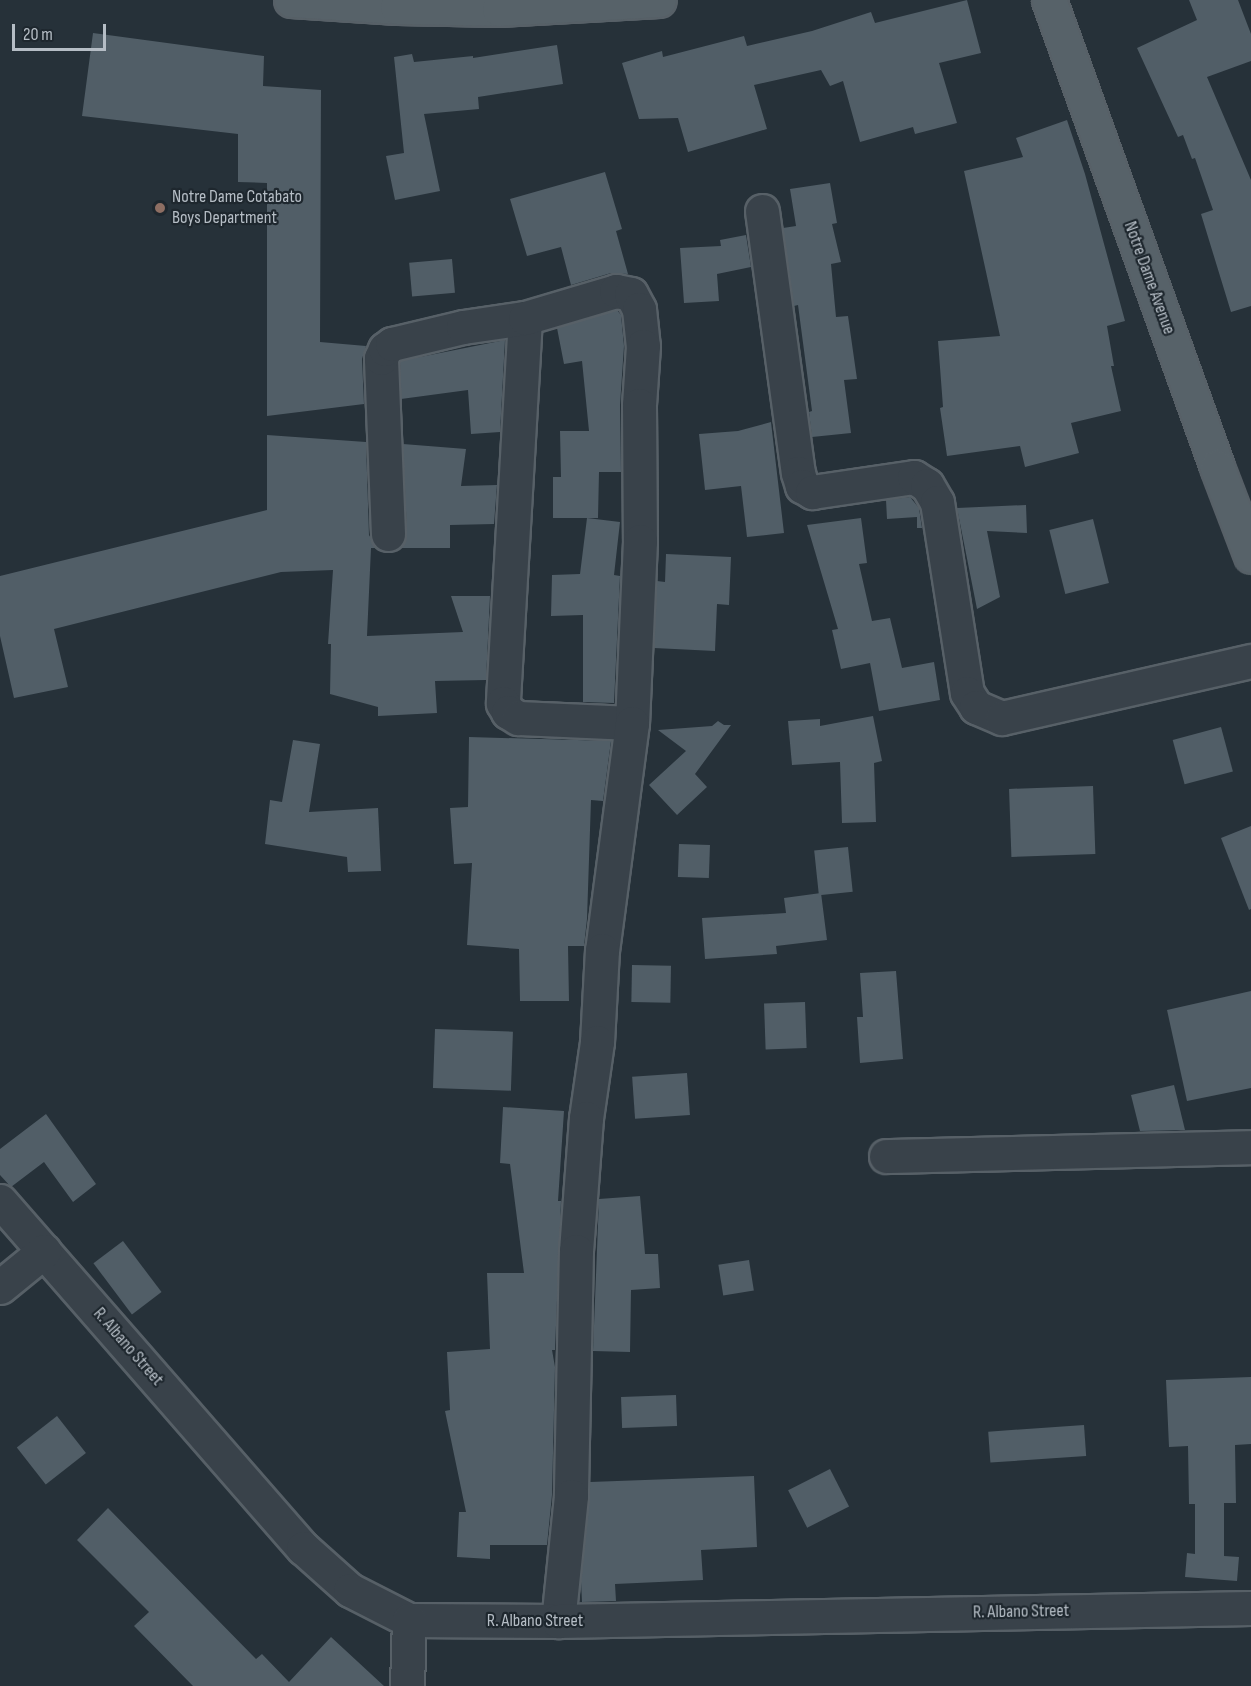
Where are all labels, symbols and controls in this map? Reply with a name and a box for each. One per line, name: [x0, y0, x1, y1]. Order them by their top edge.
scale bar: [15, 12, 110, 50]
text: 20 m: [23, 24, 53, 45]
place label: Notre Dame Cotabato Boys Department: [172, 187, 302, 230]
marker: Notre Dame Cotabato Boys Department: [153, 201, 167, 215]
street label: Notre Dame Avenue: [1119, 219, 1179, 337]
street label: R. Albano Street: [88, 1304, 168, 1390]
street label: R. Albano Street: [973, 1600, 1069, 1624]
street label: R. Albano Street: [487, 1610, 583, 1632]

